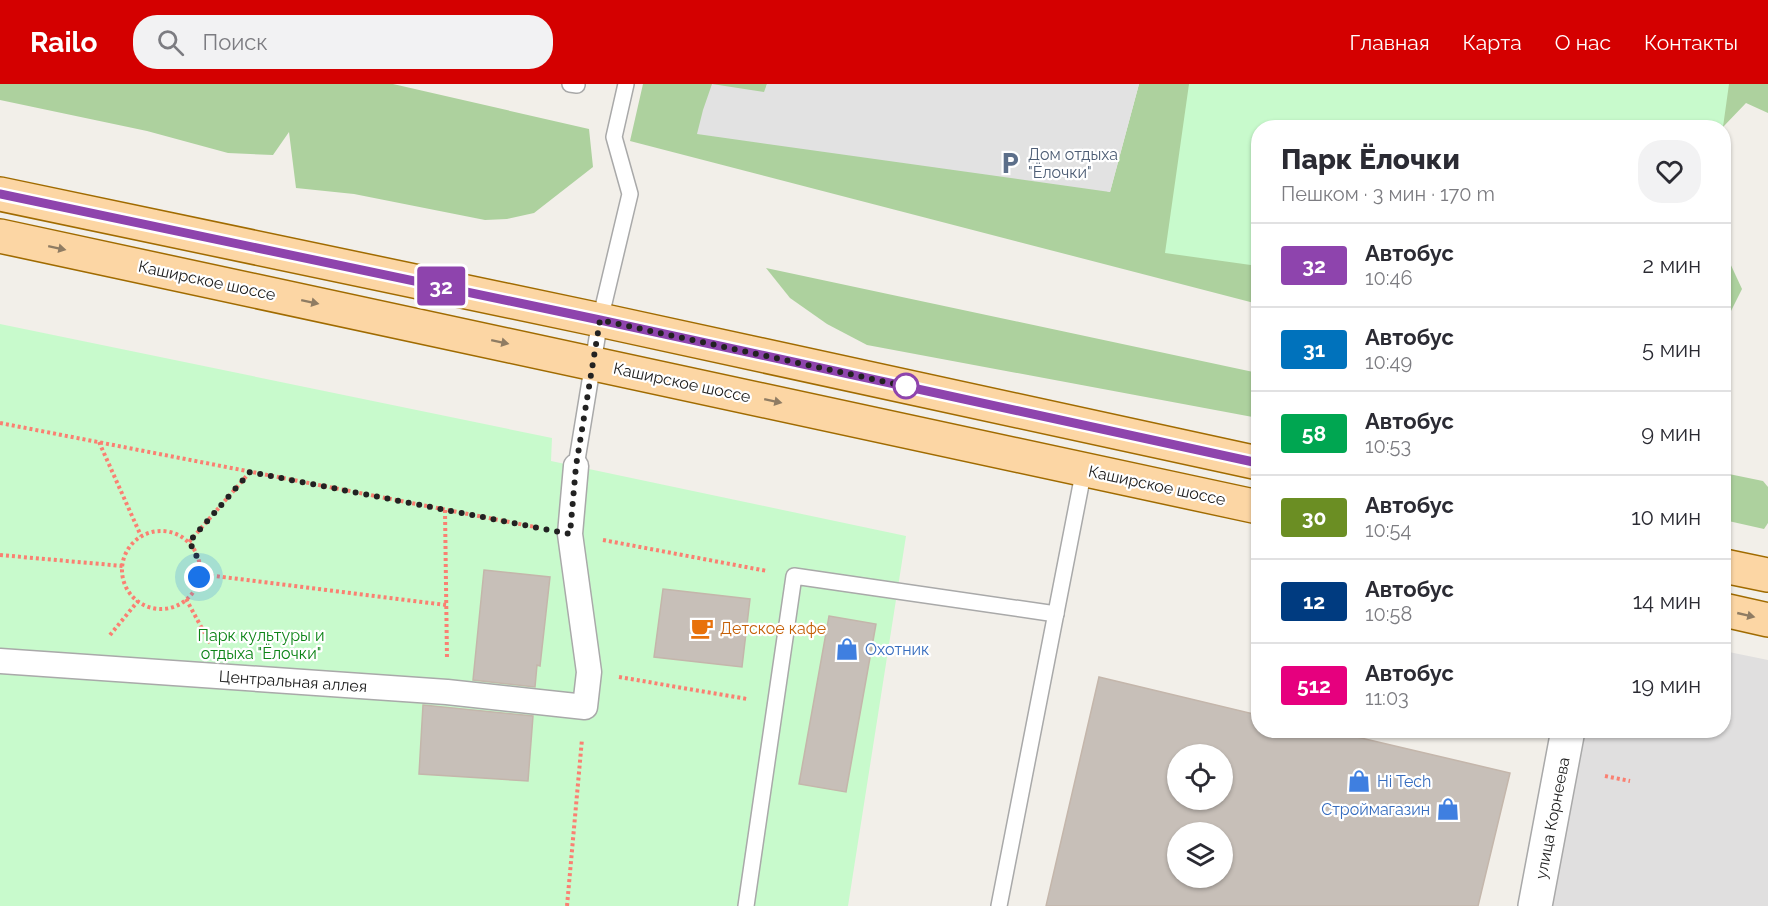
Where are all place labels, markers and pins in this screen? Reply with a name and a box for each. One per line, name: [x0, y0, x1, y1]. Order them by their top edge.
place label: Дом отдыха "Ёлочки": [1028, 145, 1118, 182]
parking icon: Дом отдыха "Ёлочки": [997, 150, 1023, 176]
unlabelled marker: [893, 373, 919, 399]
cafe icon: Детское кафе: [689, 615, 715, 641]
place label: Детское кафе: [720, 619, 826, 638]
shop icon: Охотник: [834, 636, 860, 662]
place label: Охотник: [865, 640, 929, 659]
shop icon: Hi Tech: [1346, 768, 1372, 794]
place label: Hi Tech: [1377, 772, 1431, 791]
shop icon: Строймагазин: [1435, 796, 1461, 822]
place label: Строймагазин: [1321, 800, 1430, 819]

